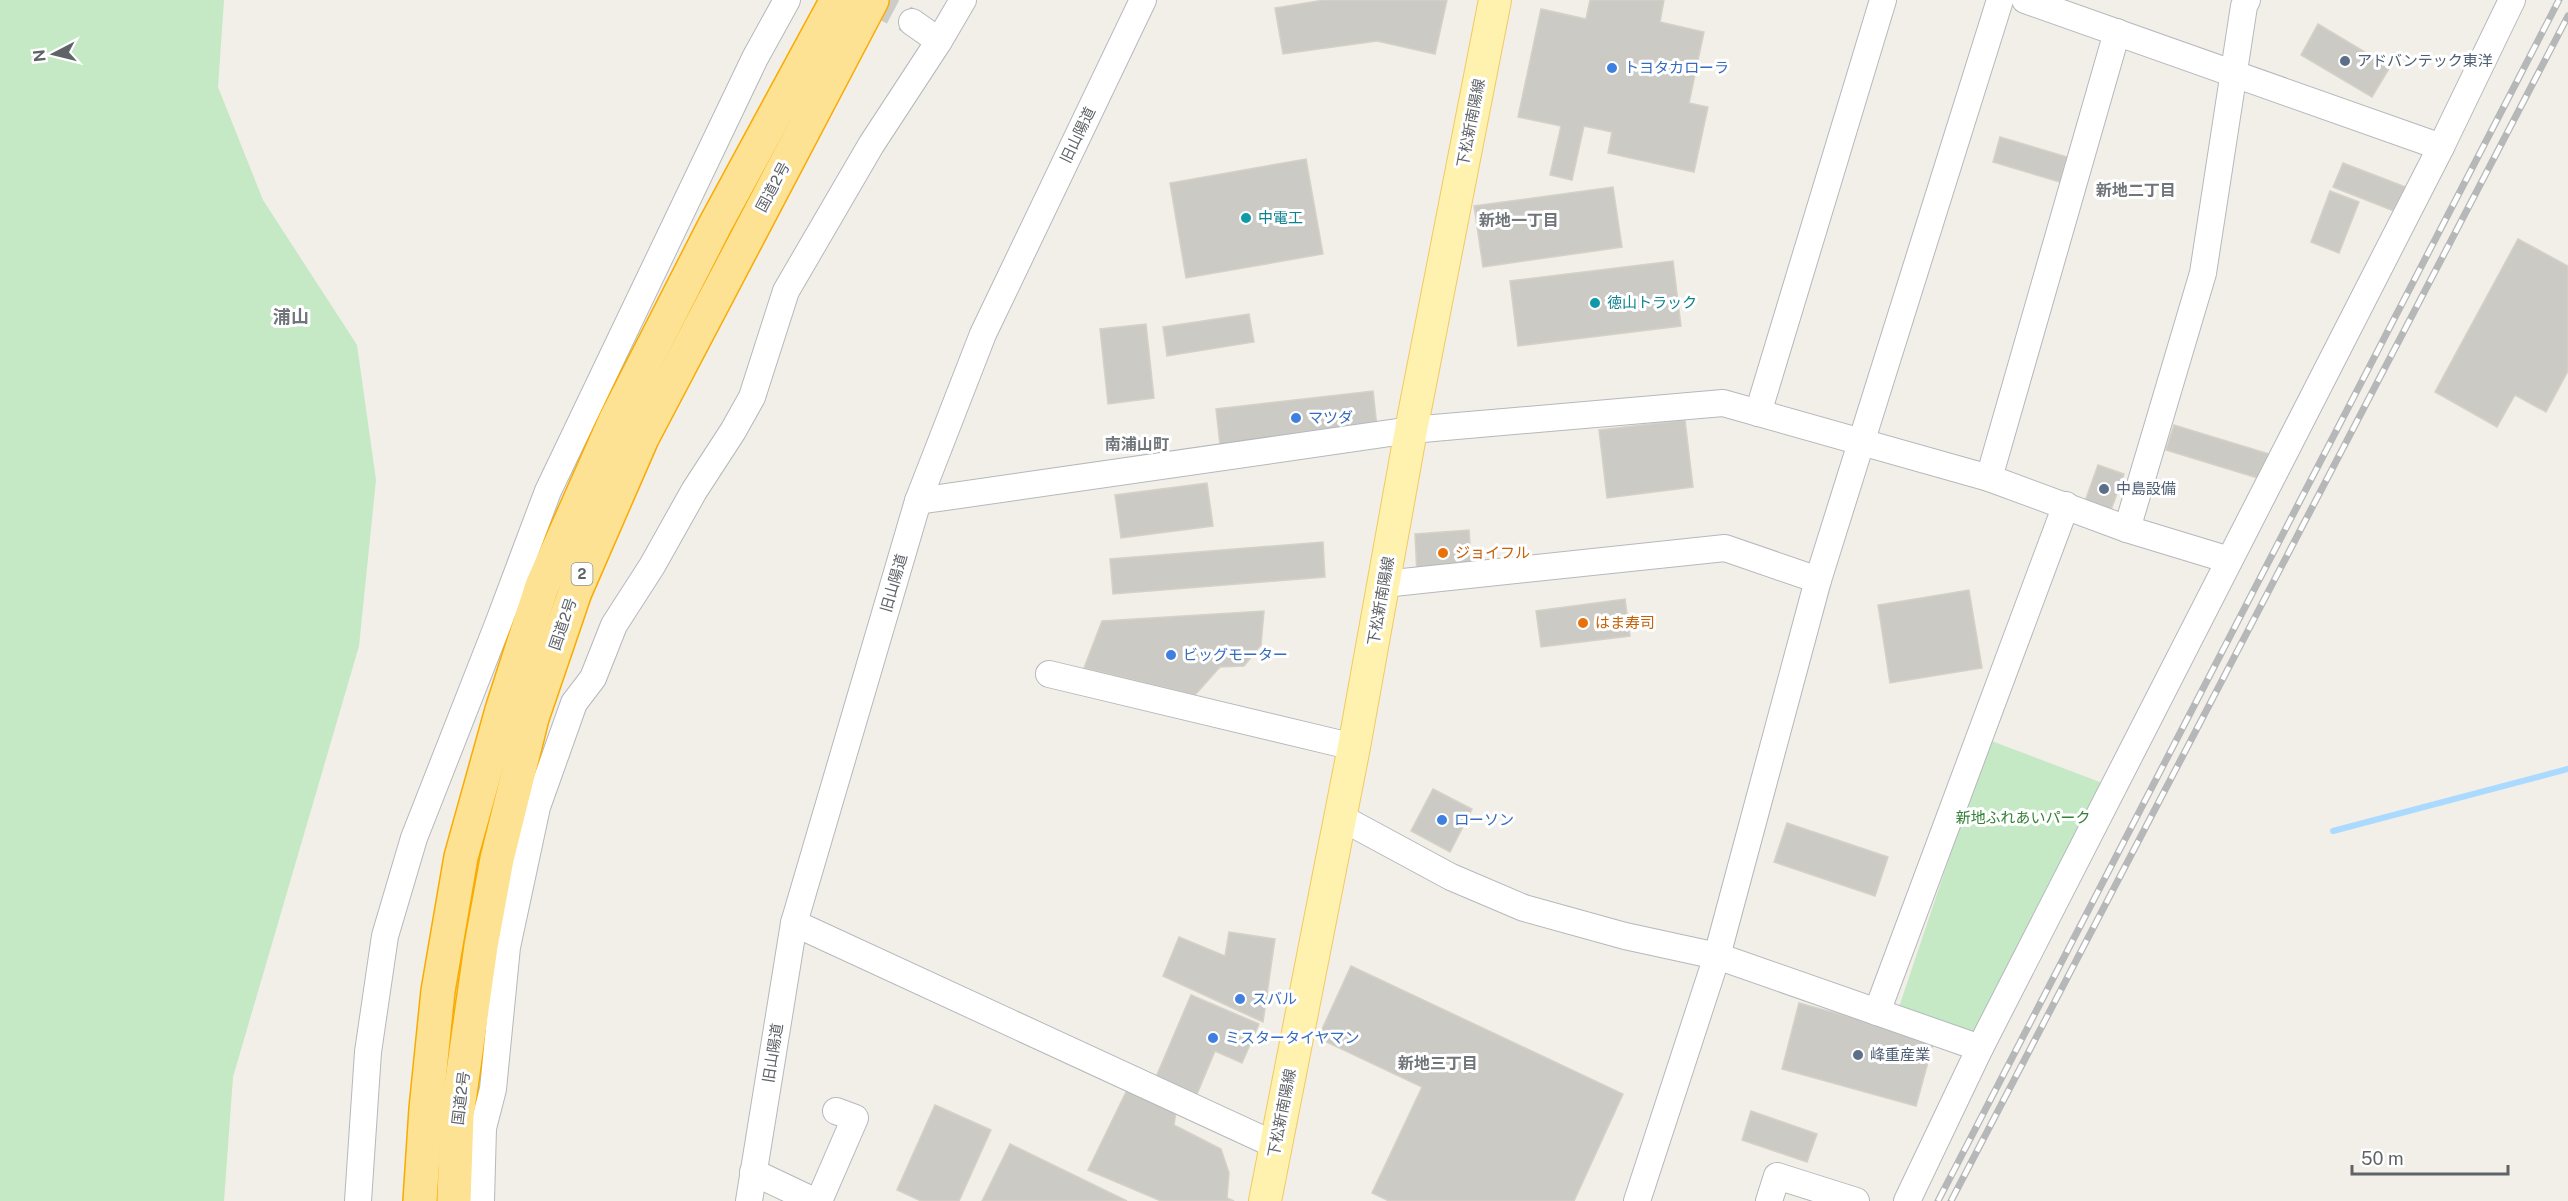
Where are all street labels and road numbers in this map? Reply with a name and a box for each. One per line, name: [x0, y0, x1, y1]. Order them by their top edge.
street label: 下松新南陽線: [1454, 77, 1487, 169]
street label: 旧山陽道: [1057, 104, 1098, 165]
street label: 国道2号: [752, 159, 793, 215]
street label: 旧山陽道: [877, 552, 910, 614]
street label: 下松新南陽線: [1364, 555, 1397, 647]
road number: 2: [572, 563, 592, 585]
street label: 国道2号: [546, 596, 579, 652]
street label: 旧山陽道: [759, 1022, 786, 1084]
street label: 下松新南陽線: [1265, 1067, 1298, 1159]
street label: 国道2号: [449, 1070, 472, 1126]

